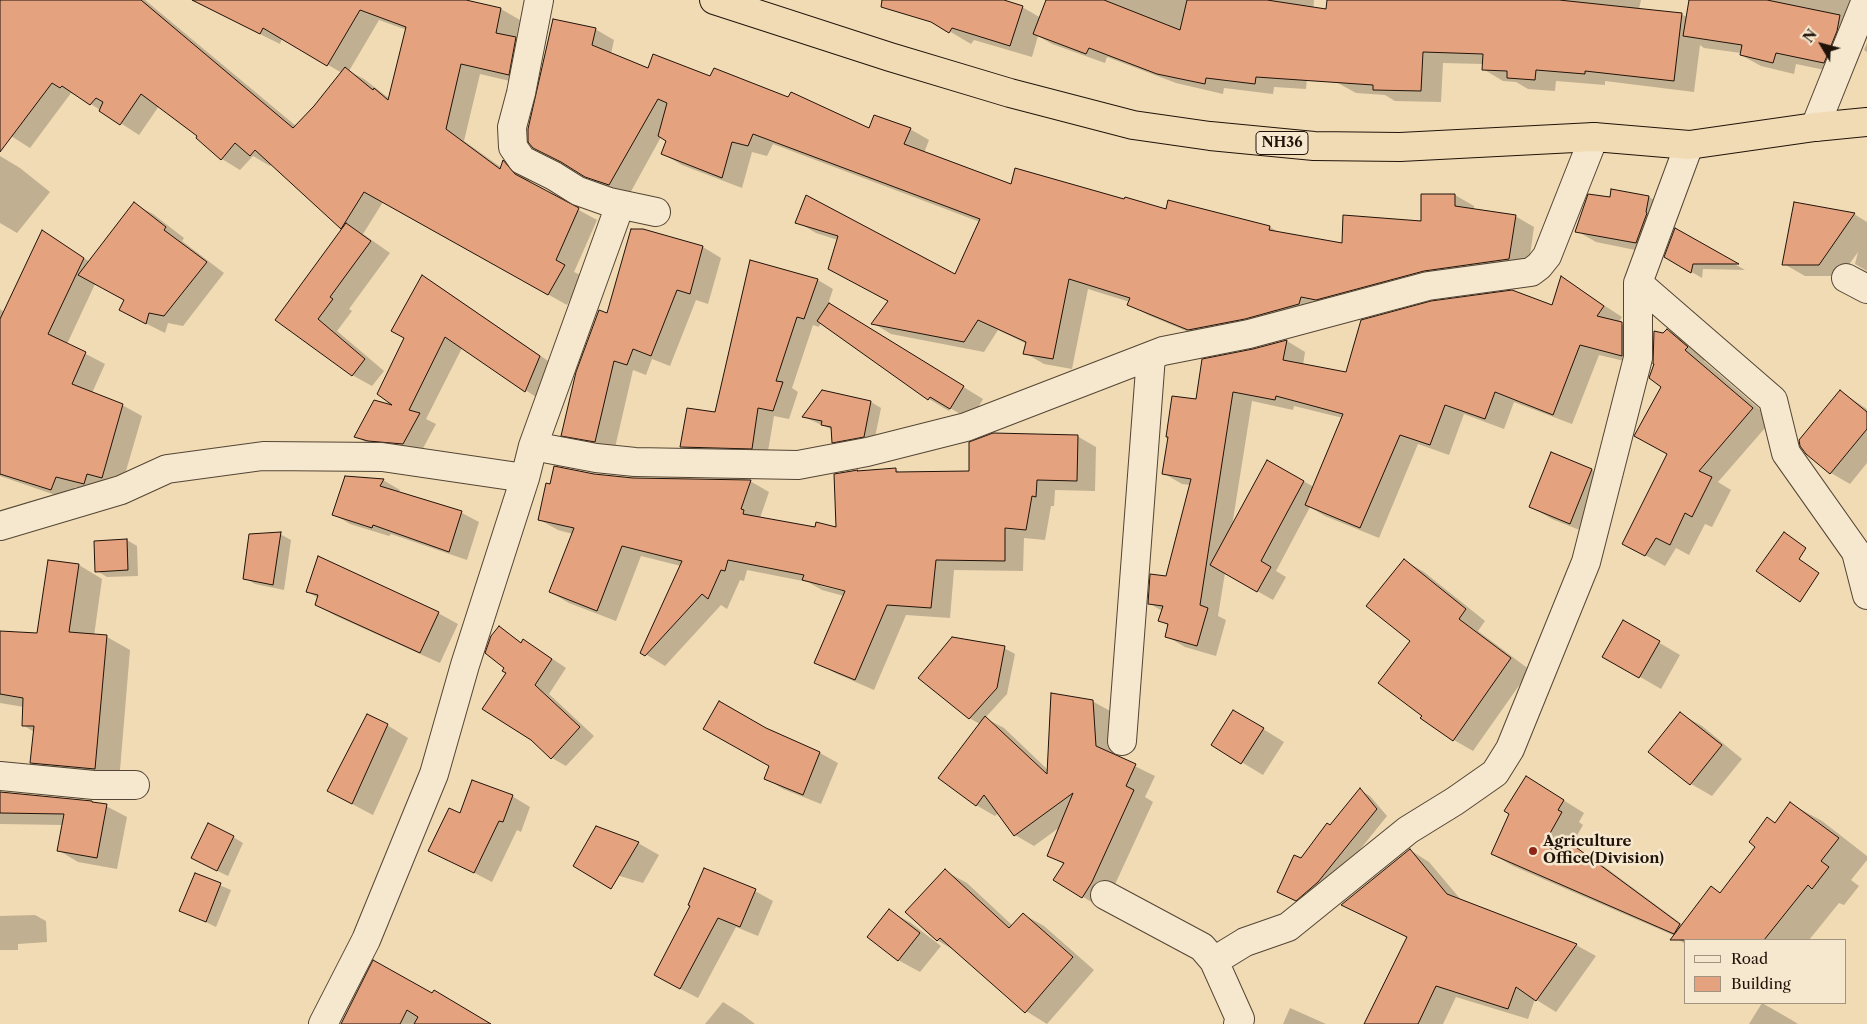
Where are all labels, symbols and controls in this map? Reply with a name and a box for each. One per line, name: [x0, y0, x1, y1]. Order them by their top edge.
north arrow: [1797, 20, 1847, 70]
text: N: [1799, 26, 1821, 46]
road number: NH36: [1256, 132, 1308, 154]
place label: Agriculture Office(Division): [1543, 833, 1664, 868]
marker: Agriculture Office(Division): [1527, 845, 1539, 857]
legend: [1684, 939, 1847, 1004]
text: Road: [1731, 949, 1768, 968]
text: Building: [1731, 974, 1791, 993]

